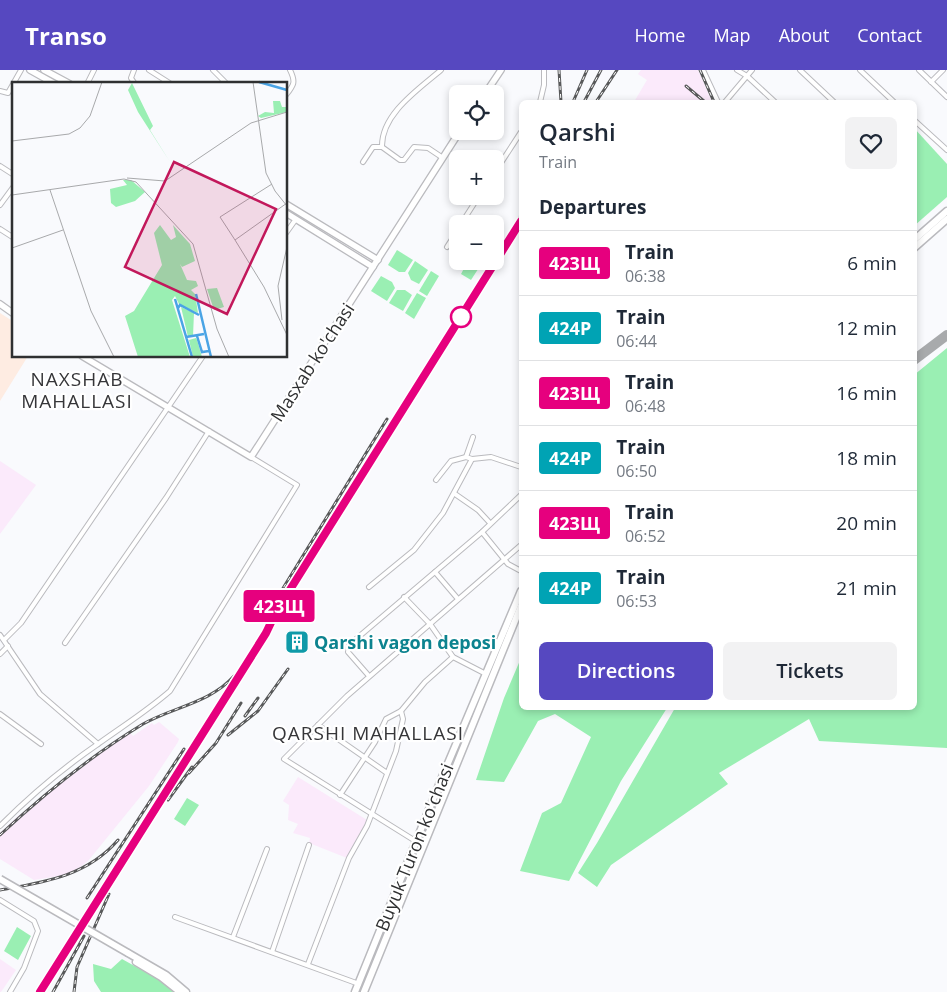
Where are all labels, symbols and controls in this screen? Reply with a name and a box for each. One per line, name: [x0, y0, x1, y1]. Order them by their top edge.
text: Transo: [25, 19, 107, 52]
text: Home: [635, 23, 685, 47]
text: Map: [713, 23, 751, 47]
text: About: [779, 23, 829, 47]
text: Contact: [857, 23, 922, 47]
inset map: [12, 82, 288, 358]
map controls: [449, 85, 504, 270]
button: locate: [449, 85, 504, 140]
text: Qarshi: [539, 115, 616, 148]
button: heart: [845, 117, 897, 169]
button: +: [449, 150, 504, 205]
text: Train: [539, 151, 577, 173]
text: Departures: [539, 194, 646, 220]
button: −: [449, 215, 504, 270]
text: Train: [625, 239, 674, 265]
text: 6 min: [847, 250, 897, 276]
text: 423Щ: [549, 251, 600, 275]
text: 06:38: [625, 265, 666, 287]
street label: Masxab ko'chasi: [265, 298, 359, 426]
text: Train: [616, 304, 666, 330]
unlabelled marker: [450, 306, 472, 328]
text: 12 min: [836, 315, 897, 341]
text: 424Р: [549, 316, 591, 340]
text: 06:44: [616, 330, 657, 352]
district label: NAXSHAB MAHALLASI: [21, 366, 133, 414]
text: Train: [625, 369, 674, 395]
text: 16 min: [836, 380, 897, 406]
text: 423Щ: [549, 381, 600, 405]
text: 06:48: [625, 395, 666, 417]
text: Train: [616, 434, 666, 460]
text: 18 min: [836, 445, 897, 471]
text: 424Р: [549, 446, 591, 470]
text: 06:50: [616, 460, 657, 482]
text: Train: [625, 499, 674, 525]
text: 20 min: [836, 510, 897, 536]
text: 423Щ: [549, 511, 600, 535]
text: 06:52: [625, 525, 666, 547]
text: Train: [616, 564, 666, 590]
text: 21 min: [836, 575, 897, 601]
text: 424Р: [549, 576, 591, 600]
line badge: 423Щ: [244, 590, 314, 622]
text: 06:53: [616, 590, 657, 612]
text: 423Щ: [254, 594, 304, 618]
building icon: Qarshi vagon deposi: [284, 629, 310, 655]
place label: Qarshi vagon deposi: [314, 630, 496, 654]
button: Directions: [539, 642, 713, 700]
button: Tickets: [723, 642, 897, 700]
district label: QARSHI MAHALLASI: [272, 720, 464, 746]
street label: Buyuk Turon ko'chasi: [369, 760, 459, 934]

